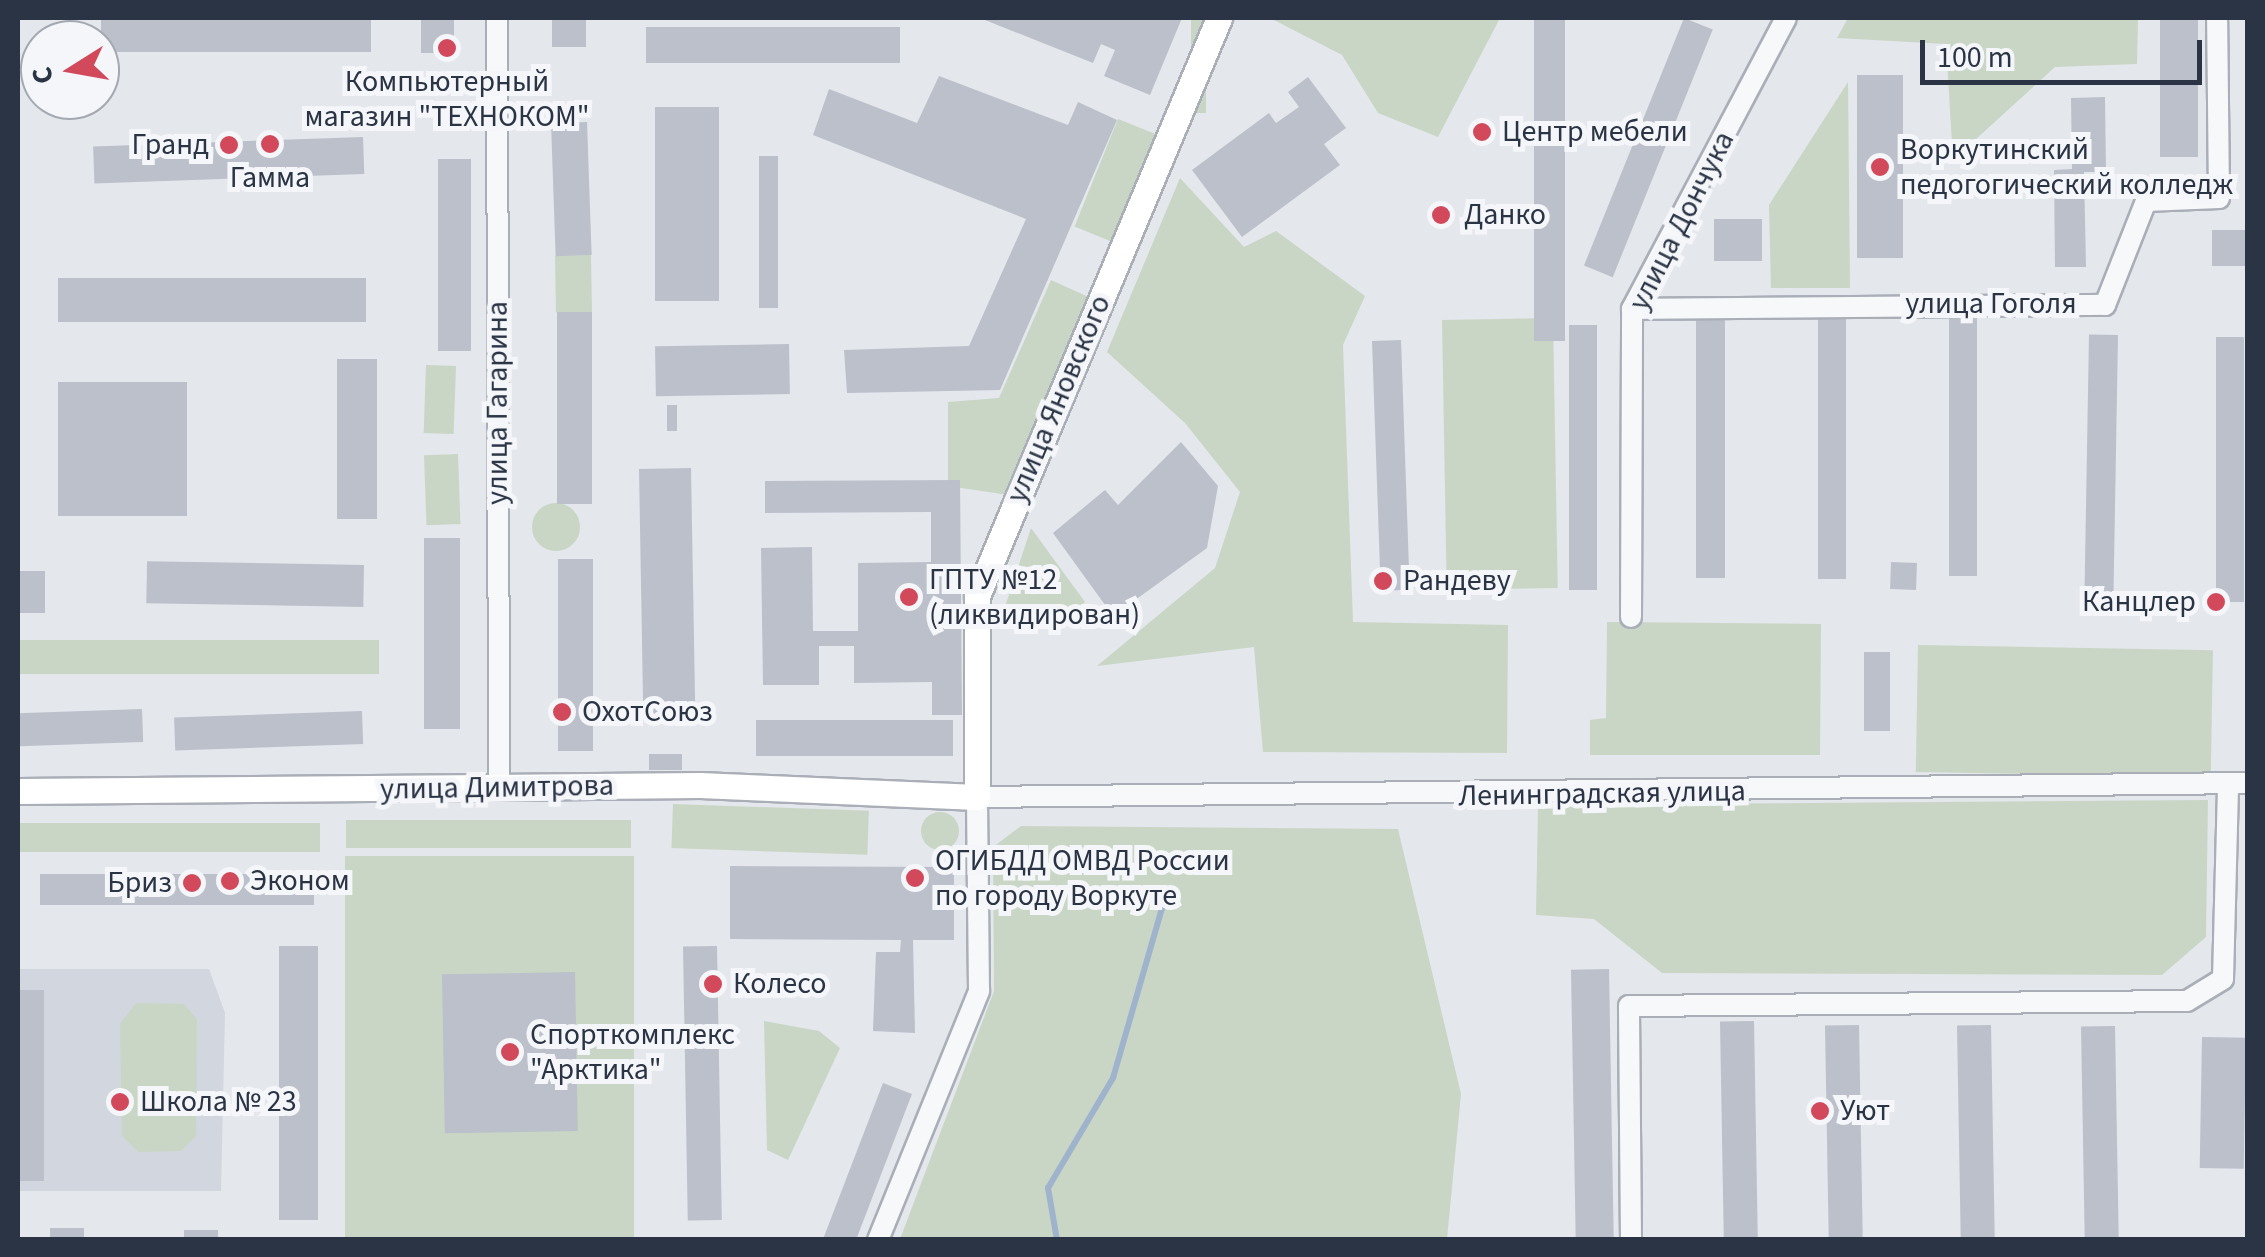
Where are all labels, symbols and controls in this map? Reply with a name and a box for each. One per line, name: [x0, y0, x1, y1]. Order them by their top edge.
north arrow: [20, 20, 120, 120]
scale bar: [1925, 20, 2208, 82]
text: 100 m: [1937, 36, 2013, 79]
marker: Компьютерный магазин "ТЕХНОКОМ": [436, 37, 458, 59]
text: С: [21, 64, 64, 87]
place label: Компьютерный магазин "ТЕХНОКОМ": [304, 64, 590, 134]
place label: Центр мебели: [1502, 114, 1688, 150]
marker: Центр мебели: [1471, 121, 1493, 143]
street label: улица Дончука: [1621, 125, 1743, 317]
place label: Гранд: [132, 127, 209, 163]
place label: Воркутинский педогогический колледж: [1900, 132, 2233, 202]
marker: Гамма: [259, 133, 281, 155]
marker: Гранд: [218, 134, 240, 156]
marker: Воркутинский педогогический колледж: [1869, 156, 1891, 178]
place label: Гамма: [230, 160, 310, 196]
place label: Данко: [1464, 197, 1546, 233]
marker: Данко: [1428, 202, 1454, 228]
street label: улица Гоголя: [1905, 286, 2077, 322]
street label: улица Яновского: [999, 290, 1119, 508]
street label: улица Гагарина: [480, 301, 516, 505]
place label: ГПТУ №12 (ликвидирован): [929, 562, 1140, 632]
place label: Рандеву: [1403, 563, 1511, 599]
marker: Рандеву: [1372, 570, 1394, 592]
place label: Канцлер: [2082, 584, 2196, 620]
marker: ГПТУ №12 (ликвидирован): [898, 586, 920, 608]
marker: Канцлер: [2205, 591, 2227, 613]
place label: ОхотСоюз: [582, 694, 713, 730]
marker: ОхотСоюз: [551, 701, 573, 723]
street label: улица Димитрова: [380, 768, 614, 808]
street label: Ленинградская улица: [1458, 773, 1746, 815]
place label: ОГИБДД ОМВД России по городу Воркуте: [935, 843, 1230, 914]
place label: Эконом: [250, 863, 350, 899]
place label: Бриз: [107, 865, 172, 901]
marker: ОГИБДД ОМВД России по городу Воркуте: [904, 867, 926, 889]
marker: Эконом: [219, 870, 241, 892]
marker: Бриз: [181, 872, 203, 894]
place label: Колесо: [733, 966, 827, 1002]
marker: Колесо: [702, 973, 724, 995]
place label: Спорткомплекс "Арктика": [530, 1017, 735, 1088]
marker: Спорткомплекс "Арктика": [499, 1041, 521, 1063]
place label: Школа № 23: [140, 1084, 297, 1120]
marker: Школа № 23: [109, 1091, 131, 1113]
place label: Уют: [1840, 1093, 1890, 1129]
marker: Уют: [1809, 1100, 1831, 1122]

